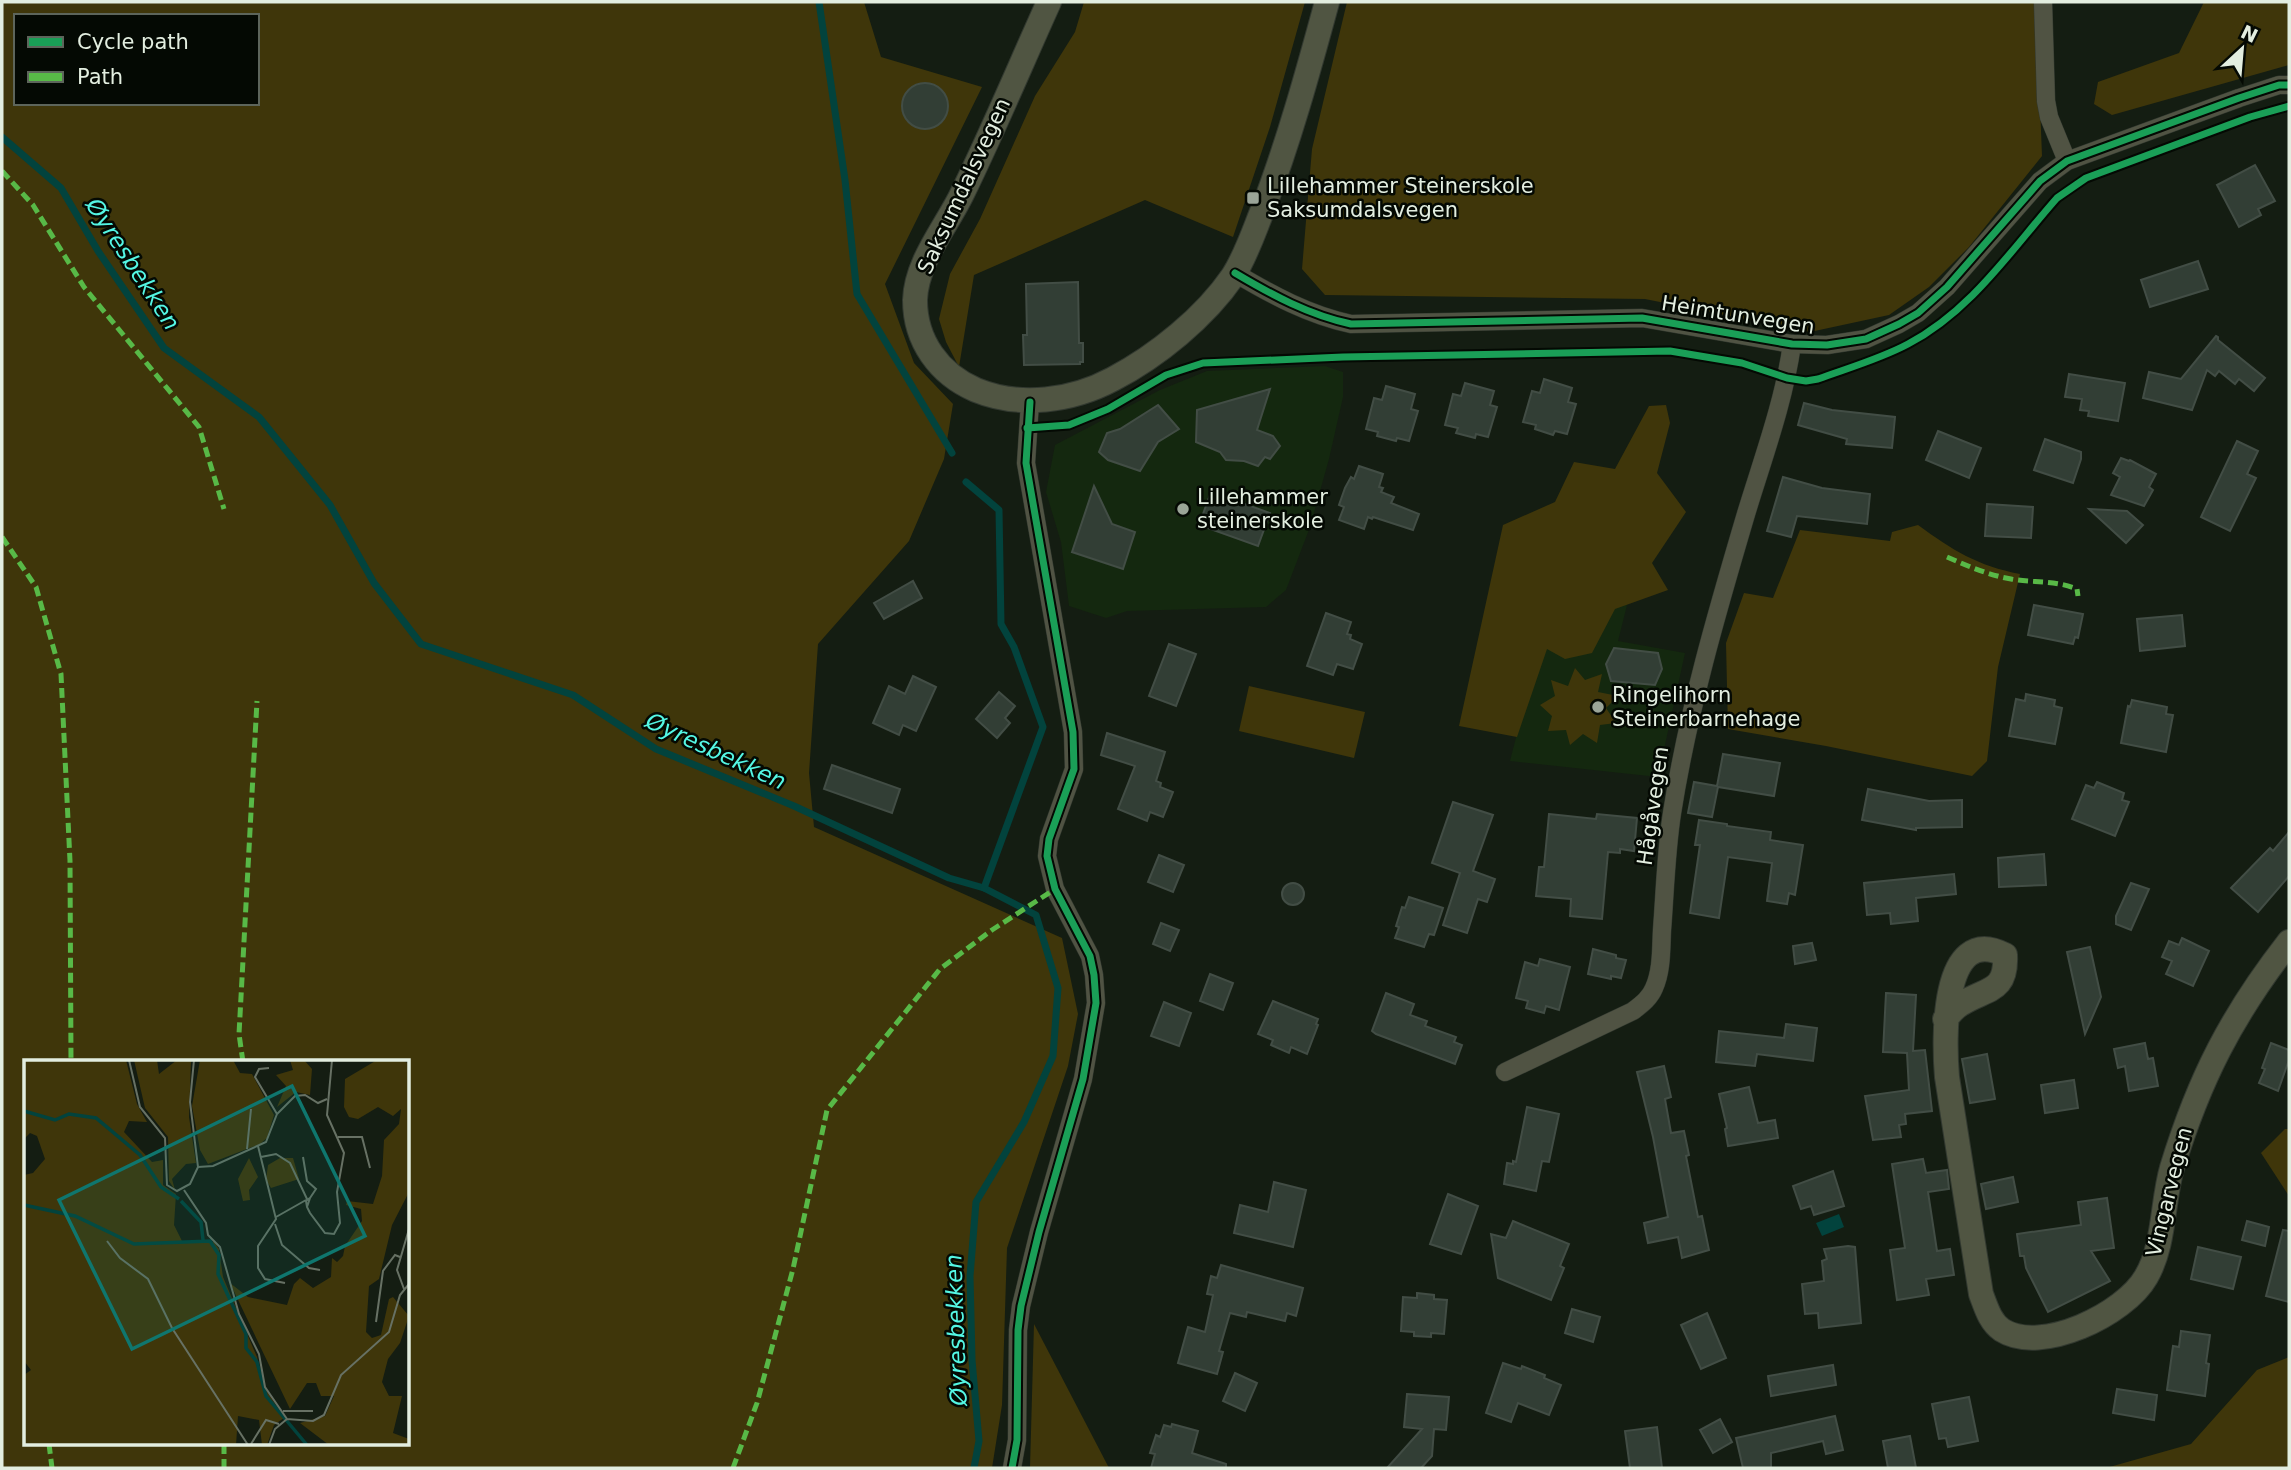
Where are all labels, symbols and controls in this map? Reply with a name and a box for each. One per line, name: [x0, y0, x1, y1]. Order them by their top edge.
legend: [14, 14, 259, 105]
north arrow: [2207, 14, 2277, 84]
text: N: [2237, 20, 2261, 47]
text: Cycle path: [77, 30, 189, 54]
text: Path: [77, 65, 123, 89]
street label: Saksumdalsvegen: [913, 94, 1015, 278]
place label: Lillehammer Steinerskole Saksumdalsvegen: [1267, 174, 1534, 222]
marker: Lillehammer Steinerskole Saksumdalsvegen: [1245, 190, 1261, 206]
water label: Øyresbekken: [80, 193, 185, 335]
street label: Heimtunvegen: [1660, 291, 1816, 339]
place label: Lillehammer steinerskole: [1197, 485, 1328, 533]
marker: Lillehammer steinerskole: [1175, 501, 1191, 517]
place label: Ringelihorn Steinerbarnehage: [1612, 683, 1800, 731]
marker: Ringelihorn Steinerbarnehage: [1590, 699, 1606, 715]
water label: Øyresbekken: [641, 707, 790, 795]
street label: Hågåvegen: [1632, 745, 1673, 867]
inset map: [24, 1060, 410, 1446]
street label: Vingarvegen: [2141, 1125, 2197, 1259]
water label: Øyresbekken: [940, 1254, 972, 1407]

